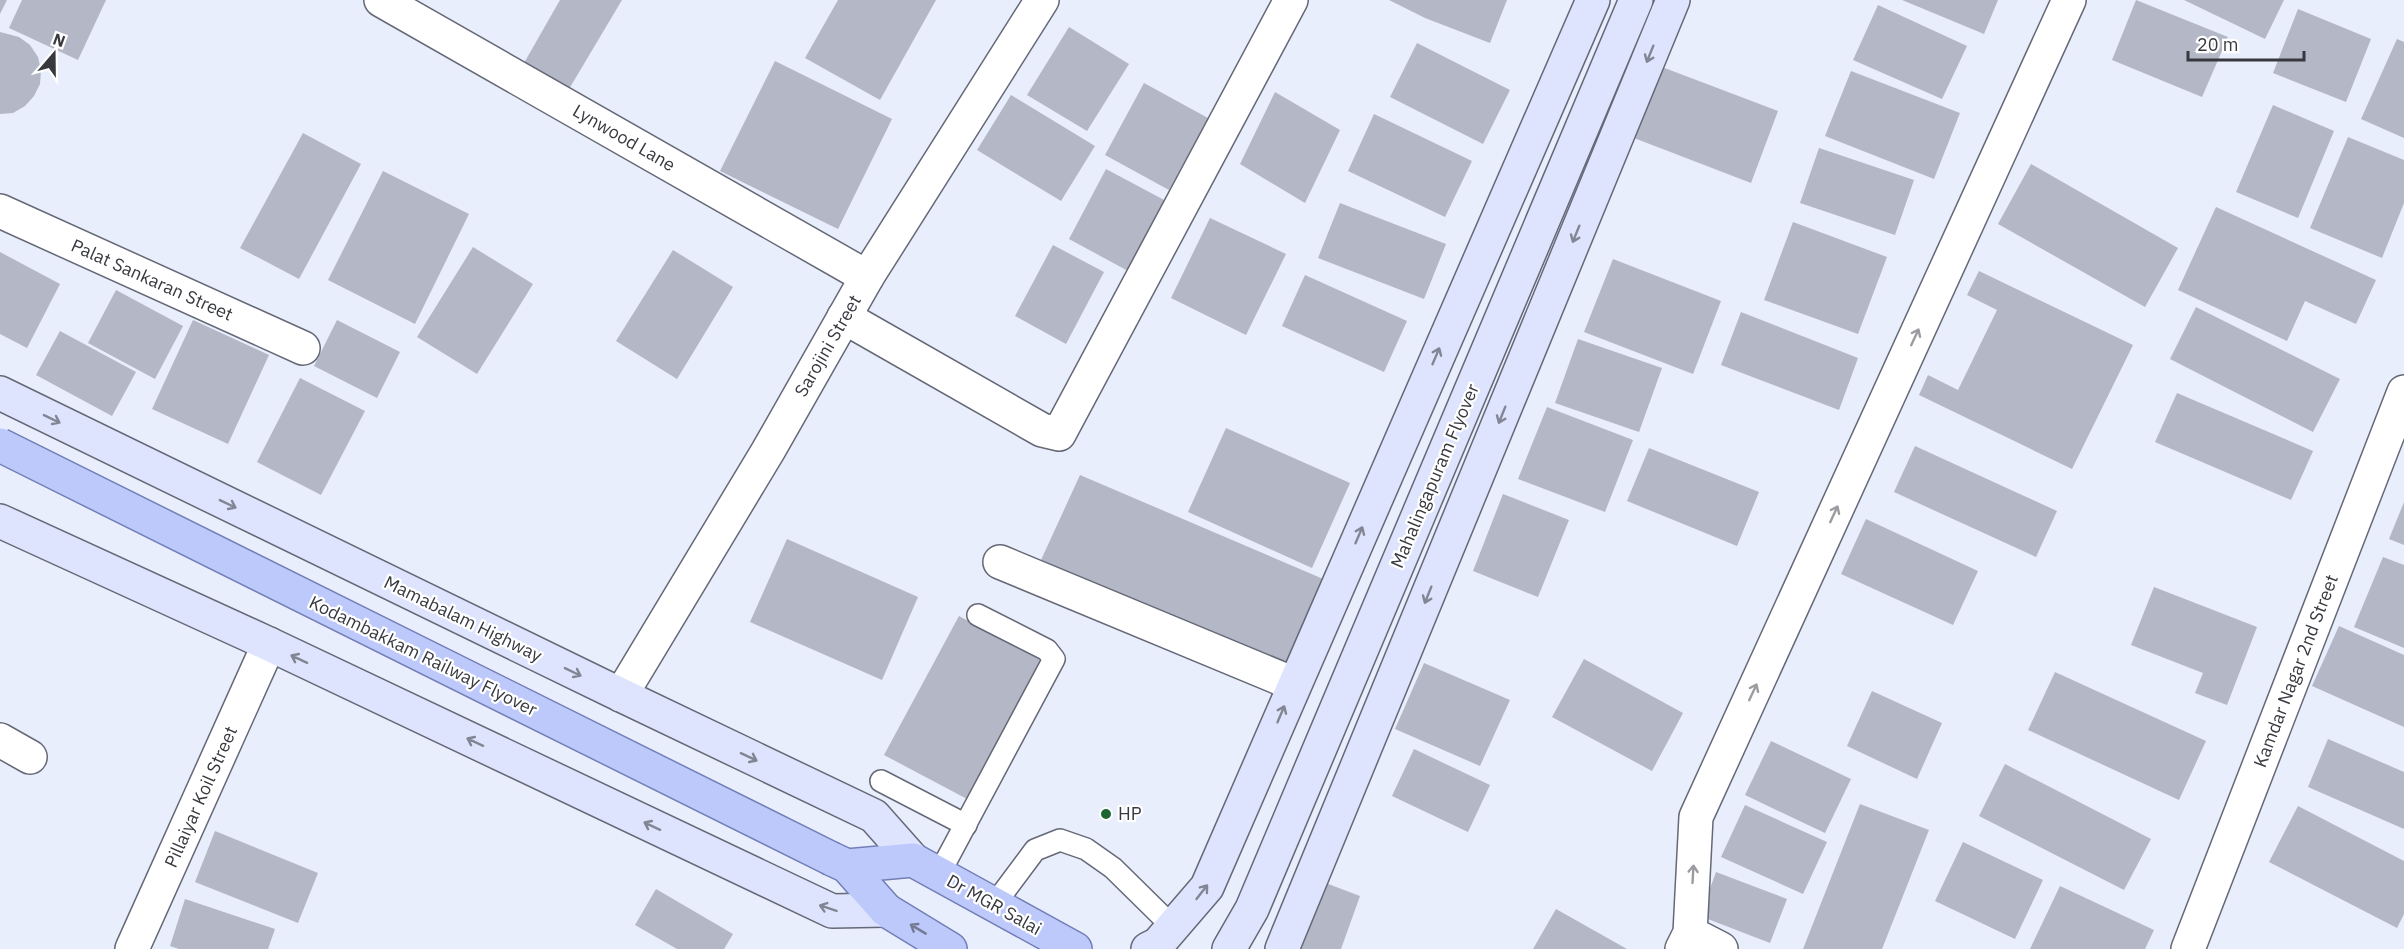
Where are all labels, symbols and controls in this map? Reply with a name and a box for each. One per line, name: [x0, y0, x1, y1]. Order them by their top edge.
north arrow: [24, 24, 84, 84]
scale bar: [2188, 24, 2304, 62]
text: N: [50, 29, 68, 51]
text: 20 m: [2197, 33, 2239, 56]
one-way arrow: [1644, 44, 1655, 63]
street label: Lynwood Lane: [569, 99, 680, 176]
one-way arrow: [1570, 225, 1581, 243]
street label: Palat Sankaran Street: [68, 234, 237, 326]
street label: Sarojini Street: [789, 291, 866, 401]
one-way arrow: [1911, 328, 1922, 346]
one-way arrow: [1431, 348, 1442, 366]
street label: Mahalingapuram Flyover: [1385, 380, 1484, 572]
one-way arrow: [1496, 405, 1507, 423]
one-way arrow: [43, 414, 61, 425]
one-way arrow: [218, 499, 236, 511]
one-way arrow: [1829, 506, 1840, 524]
one-way arrow: [1353, 527, 1365, 545]
street label: Mamabalam Highway: [380, 570, 546, 667]
street label: Kamdar Nagar 2nd Street: [2248, 571, 2343, 771]
one-way arrow: [1422, 585, 1433, 604]
street label: Kodambakkam Railway Flyover: [305, 590, 541, 721]
one-way arrow: [291, 652, 309, 664]
one-way arrow: [564, 667, 582, 679]
one-way arrow: [1748, 683, 1759, 701]
one-way arrow: [1276, 706, 1287, 724]
street label: Pillaiyar Koil Street: [159, 722, 242, 871]
one-way arrow: [467, 736, 485, 748]
one-way arrow: [739, 751, 757, 763]
place label: HP: [1118, 802, 1142, 825]
marker: HP: [1099, 807, 1113, 821]
one-way arrow: [643, 819, 661, 831]
one-way arrow: [1687, 865, 1698, 885]
street label: Dr MGR Salai: [943, 869, 1046, 940]
one-way arrow: [1196, 884, 1209, 900]
one-way arrow: [819, 902, 838, 913]
one-way arrow: [910, 923, 927, 935]

